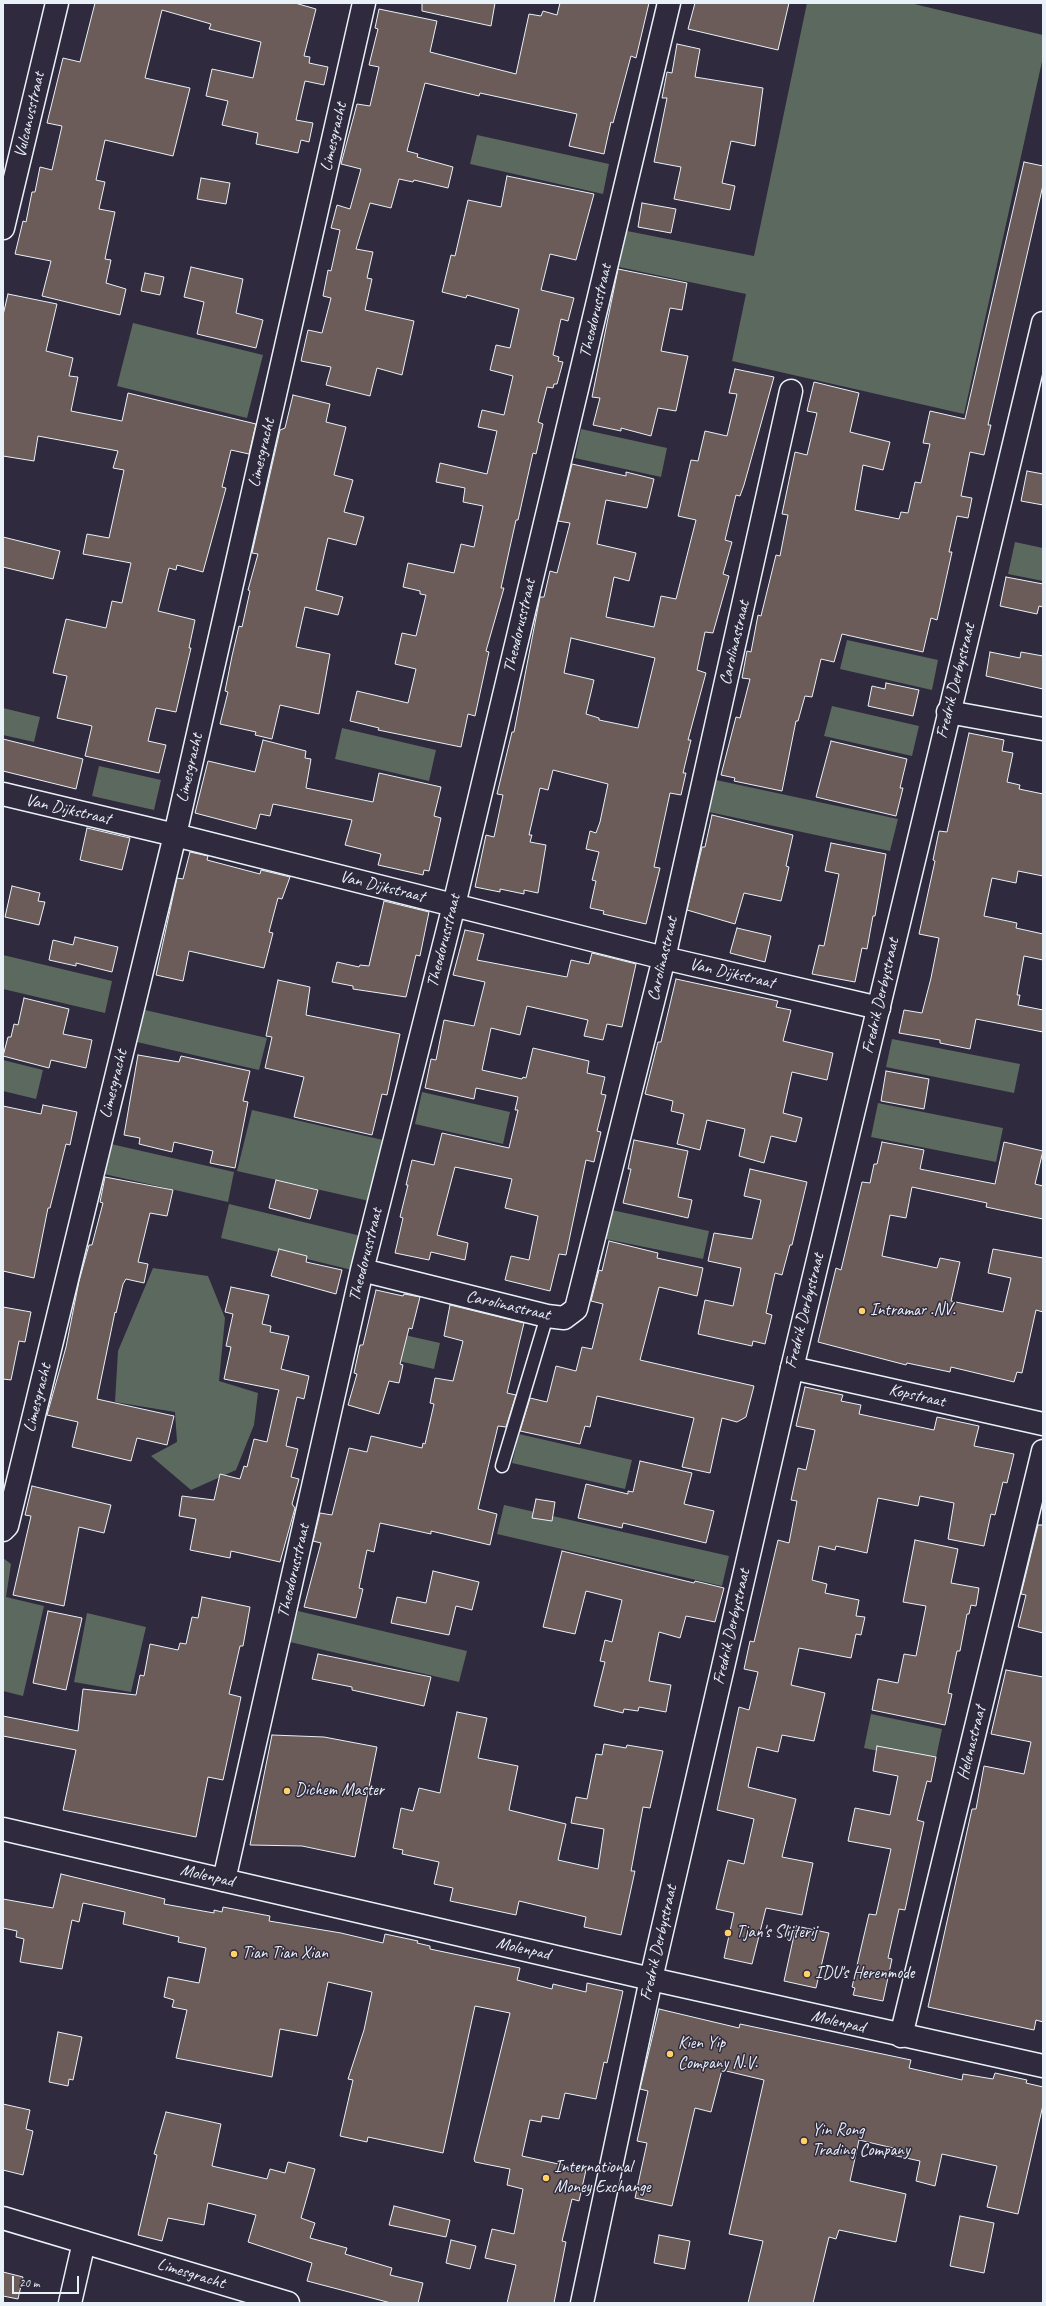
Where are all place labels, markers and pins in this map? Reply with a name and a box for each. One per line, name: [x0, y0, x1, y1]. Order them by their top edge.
place label: Intramar .NV.: [870, 1301, 955, 1321]
marker: Intramar .NV.: [857, 1306, 867, 1316]
place label: Dichem Master: [295, 1781, 384, 1801]
marker: Dichem Master: [282, 1786, 292, 1796]
place label: Tjan's Slijterij: [736, 1923, 817, 1943]
marker: Tjan's Slijterij: [723, 1928, 733, 1938]
place label: Tian Tian Xian: [242, 1944, 328, 1964]
marker: Tian Tian Xian: [229, 1949, 239, 1959]
place label: IDU's Herenmode: [815, 1964, 914, 1984]
marker: IDU's Herenmode: [802, 1969, 812, 1979]
place label: Kien Yip Company N.V.: [678, 2034, 758, 2074]
marker: Kien Yip Company N.V.: [665, 2049, 675, 2059]
place label: Yin Rong Trading Company: [812, 2121, 910, 2161]
marker: Yin Rong Trading Company: [799, 2136, 809, 2146]
place label: International Money Exchange: [554, 2158, 651, 2198]
marker: International Money Exchange: [541, 2173, 551, 2183]

